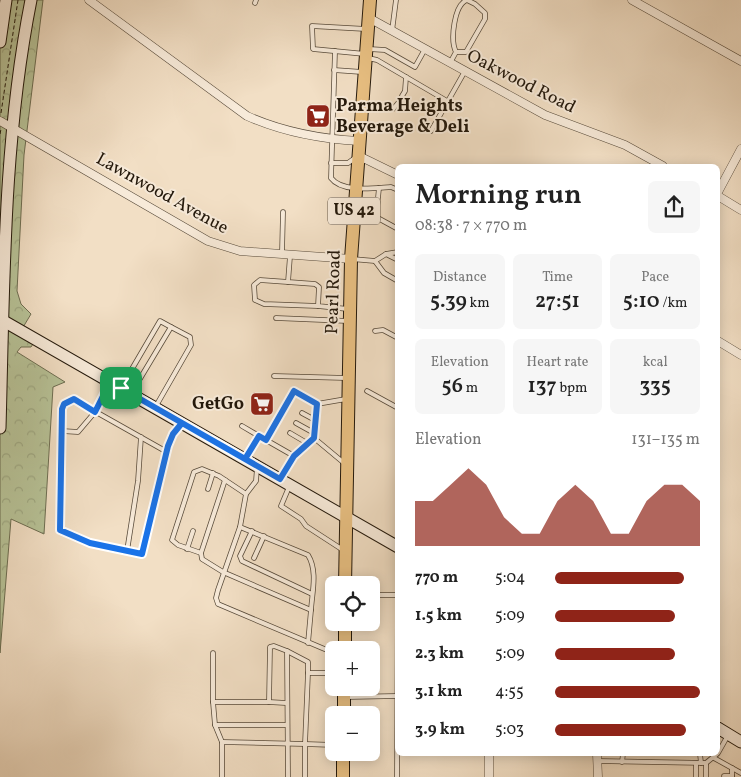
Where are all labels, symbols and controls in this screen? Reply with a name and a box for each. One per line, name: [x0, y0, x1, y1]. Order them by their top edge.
street label: Oakwood Road: [462, 44, 580, 120]
place label: Parma Heights Beverage & Deli: [336, 94, 470, 140]
supermarket icon: Parma Heights Beverage & Deli: [305, 103, 331, 129]
street label: Lawnwood Avenue: [91, 147, 233, 241]
text: Morning run: [415, 176, 582, 215]
button: share: [648, 181, 700, 233]
road number: US 42: [328, 198, 380, 225]
text: 08:38 · 7 × 770 m: [415, 215, 527, 237]
street label: Pearl Road: [320, 249, 348, 335]
text: Distance: [433, 268, 487, 287]
text: Time: [542, 268, 573, 287]
text: Pace: [641, 268, 669, 287]
text: 5.39: [430, 287, 467, 316]
text: 27:51: [535, 287, 580, 316]
text: 5:10: [623, 287, 660, 316]
text: km: [467, 294, 490, 313]
text: /km: [660, 294, 688, 313]
text: Elevation: [431, 353, 489, 372]
text: Heart rate: [527, 353, 588, 372]
text: kcal: [643, 353, 668, 372]
pin: [100, 367, 142, 409]
text: 56: [442, 372, 463, 401]
text: 137: [527, 372, 557, 401]
text: 335: [639, 372, 671, 401]
icon: arrive: [107, 374, 135, 402]
text: m: [463, 379, 478, 398]
text: bpm: [557, 379, 588, 398]
supermarket icon: GetGo: [249, 391, 275, 417]
place label: GetGo: [192, 392, 244, 417]
text: Elevation: [415, 429, 482, 451]
text: 131–135 m: [631, 429, 700, 451]
text: 770 m: [415, 567, 458, 589]
text: 5:04: [495, 567, 525, 589]
map controls: [325, 576, 380, 761]
button: locate: [325, 576, 380, 631]
text: 1.5 km: [415, 605, 462, 627]
text: 5:09: [495, 605, 525, 627]
button: +: [325, 641, 380, 696]
text: 2.3 km: [415, 643, 464, 665]
text: 5:09: [495, 643, 525, 665]
text: 3.1 km: [415, 681, 463, 703]
text: 4:55: [495, 681, 524, 703]
button: −: [325, 706, 380, 761]
text: 3.9 km: [415, 719, 465, 741]
text: 5:03: [495, 719, 524, 741]

